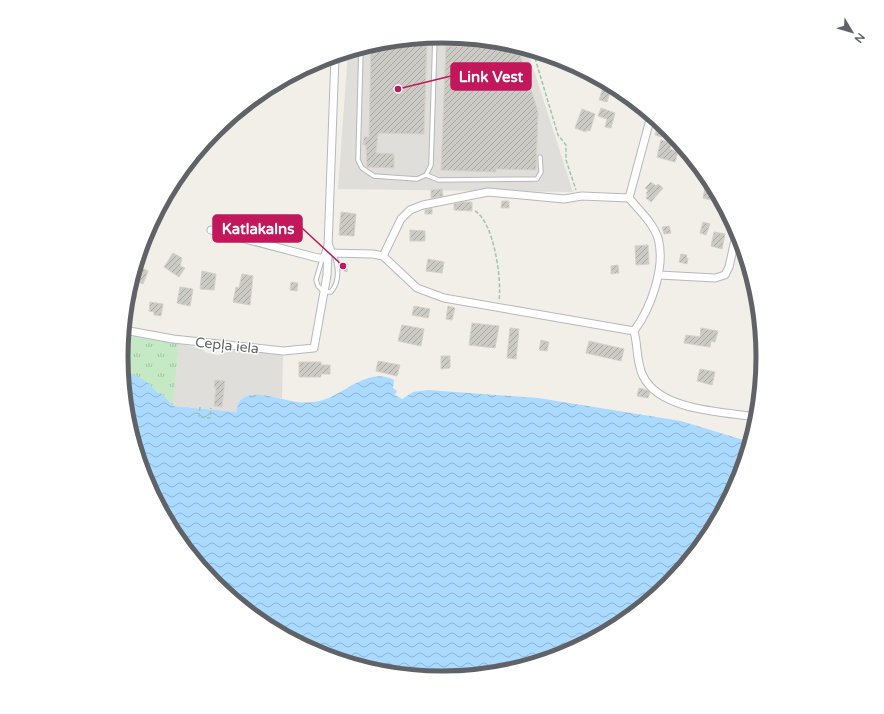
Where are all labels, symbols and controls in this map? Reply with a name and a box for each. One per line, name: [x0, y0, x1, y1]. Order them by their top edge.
north arrow: [832, 12, 872, 52]
text: N: [852, 30, 867, 45]
callout: Link Vest: [451, 63, 531, 90]
text: Link Vest: [459, 68, 524, 86]
callout: Katlakalns: [213, 215, 302, 242]
text: Katlakalns: [222, 220, 294, 238]
street label: Cepļa iela: [194, 334, 260, 357]

